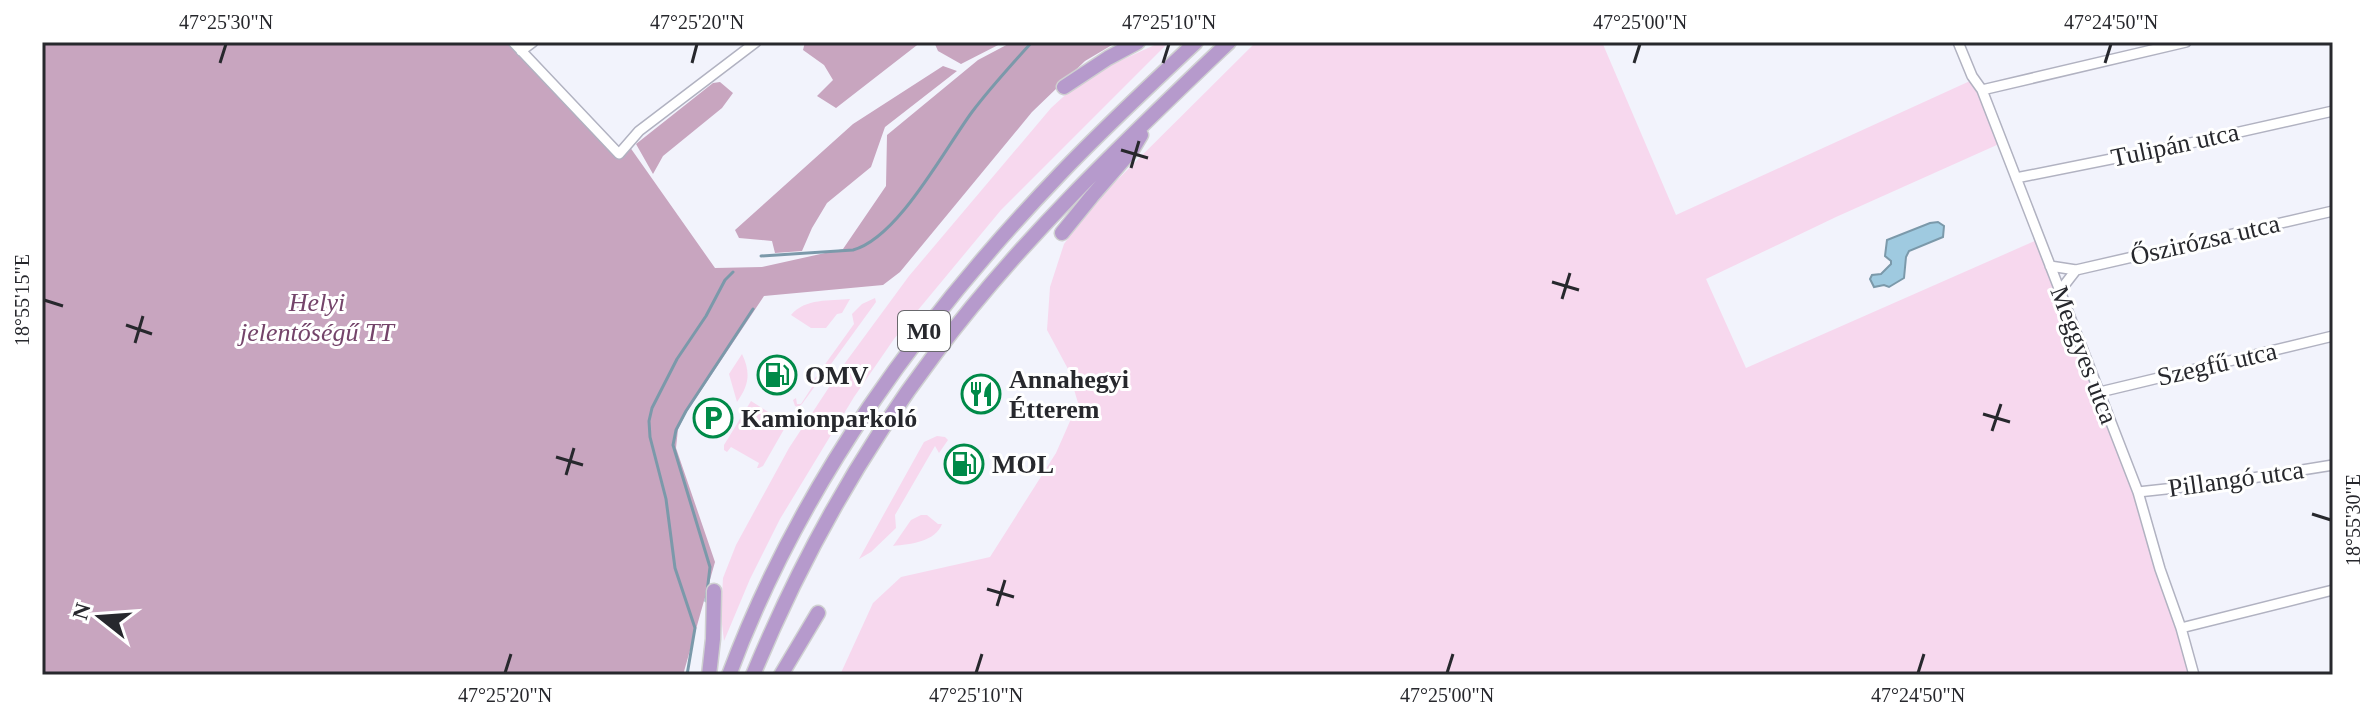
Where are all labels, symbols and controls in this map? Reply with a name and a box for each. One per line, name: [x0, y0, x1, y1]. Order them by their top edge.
text: 47°25'30"N: [179, 11, 273, 33]
text: 47°25'20"N: [650, 11, 744, 33]
text: 47°25'10"N: [1122, 11, 1216, 33]
text: 47°25'00"N: [1593, 11, 1687, 33]
text: 47°24'50"N: [2064, 11, 2158, 33]
street label: Tulipán utca: [2109, 117, 2242, 173]
street label: Őszirózsa utca: [2128, 209, 2283, 271]
text: 18°55'15"E: [11, 254, 33, 346]
street label: Meggyes utca: [2044, 282, 2124, 428]
park label: Helyi jelentőségű TT: [237, 288, 395, 347]
road number: M0: [898, 311, 950, 351]
street label: Szegfű utca: [2154, 336, 2280, 392]
fuel station icon: OMV: [756, 354, 798, 396]
place label: OMV: [805, 361, 869, 390]
place label: Annahegyi Étterem: [1009, 365, 1129, 424]
restaurant icon: Annahegyi Étterem: [960, 373, 1002, 415]
parking icon: Kamionparkoló: [692, 397, 734, 439]
place label: Kamionparkoló: [741, 404, 917, 433]
fuel station icon: MOL: [943, 443, 985, 485]
place label: MOL: [992, 450, 1054, 479]
street label: Pillangó utca: [2166, 455, 2306, 503]
text: 18°55'30"E: [2342, 474, 2364, 566]
north arrow: [60, 577, 140, 657]
text: N: [67, 600, 96, 623]
text: 47°25'20"N: [458, 684, 552, 706]
text: 47°25'10"N: [929, 684, 1023, 706]
text: 47°25'00"N: [1400, 684, 1494, 706]
text: 47°24'50"N: [1871, 684, 1965, 706]

